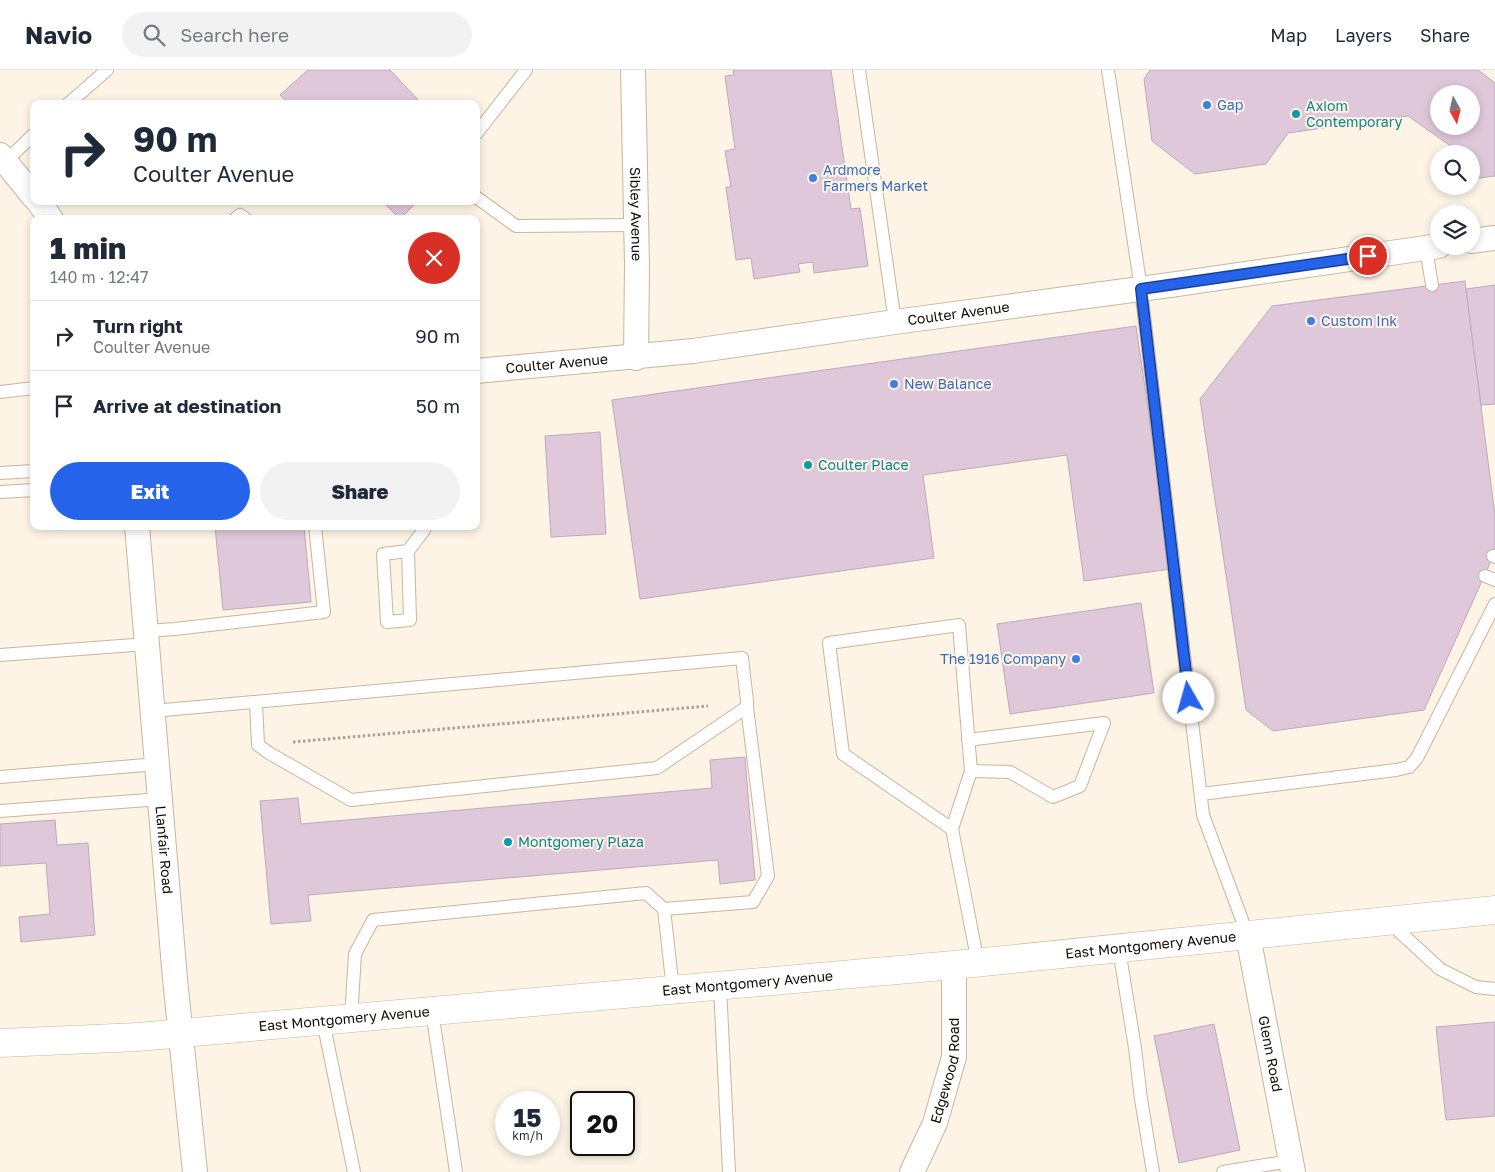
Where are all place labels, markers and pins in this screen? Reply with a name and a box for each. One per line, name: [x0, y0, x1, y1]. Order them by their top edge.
place label: Gap: [1217, 96, 1243, 113]
place label: Axiom Contemporary: [1306, 97, 1403, 130]
marker: Gap: [1201, 99, 1213, 111]
marker: Axiom Contemporary: [1290, 108, 1302, 120]
place label: Ardmore Farmers Market: [823, 161, 928, 194]
marker: Ardmore Farmers Market: [807, 172, 819, 184]
pin: [1347, 235, 1389, 277]
place label: Custom Ink: [1321, 312, 1397, 329]
marker: Custom Ink: [1305, 315, 1317, 327]
place label: New Balance: [904, 375, 992, 392]
marker: New Balance: [888, 378, 900, 390]
place label: Coulter Place: [818, 456, 909, 473]
marker: Coulter Place: [802, 459, 814, 471]
place label: The 1916 Company: [940, 650, 1066, 667]
marker: The 1916 Company: [1070, 653, 1082, 665]
place label: Montgomery Plaza: [518, 833, 644, 850]
marker: Montgomery Plaza: [502, 836, 514, 848]

